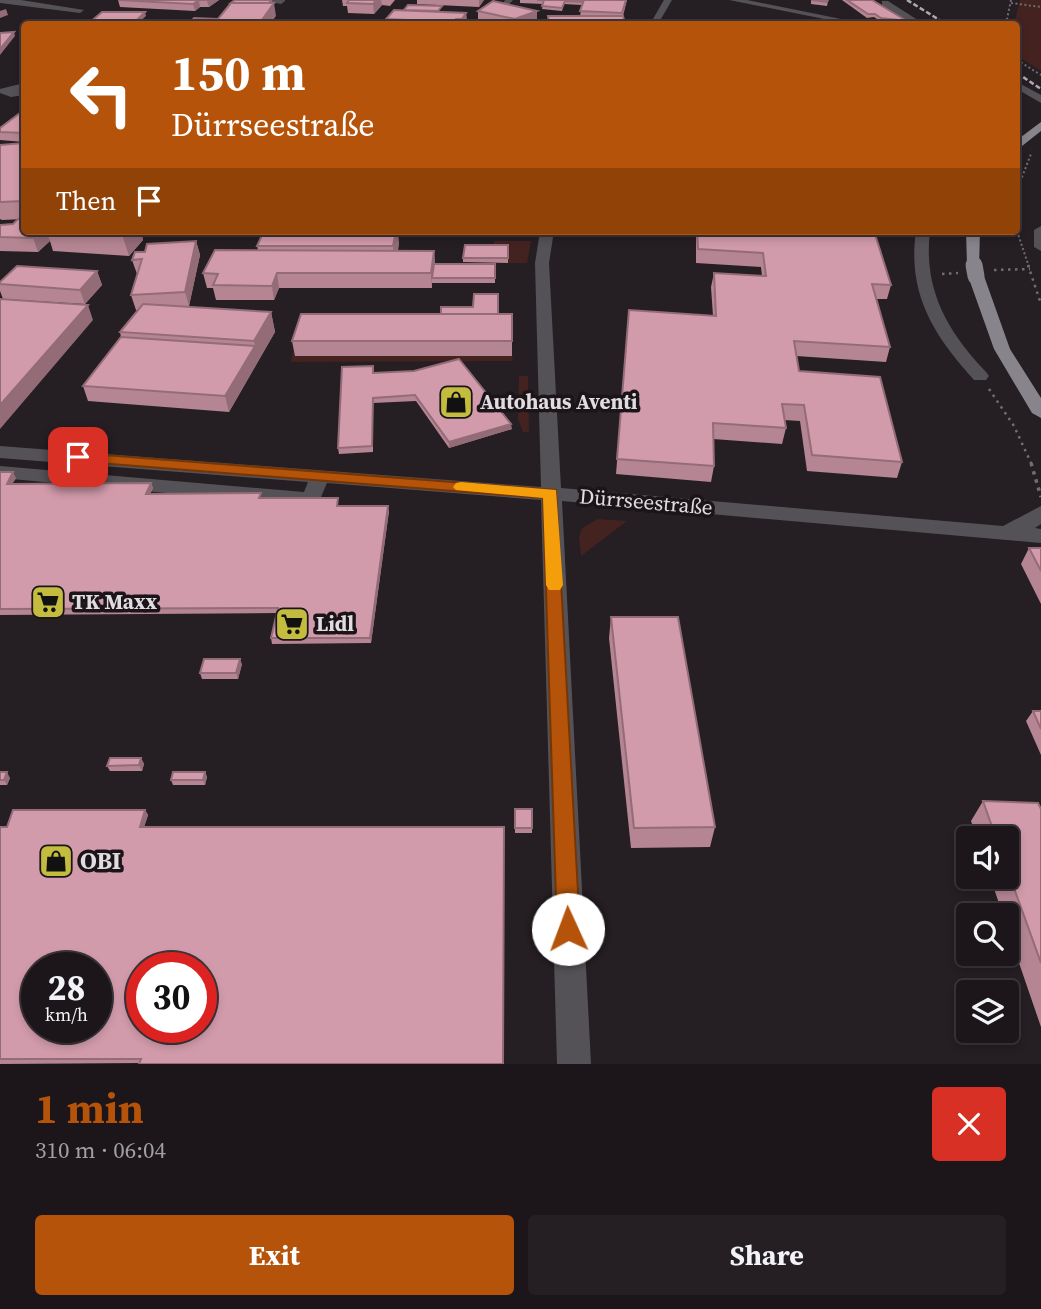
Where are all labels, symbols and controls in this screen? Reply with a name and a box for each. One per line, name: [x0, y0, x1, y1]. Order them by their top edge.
text: 150 m: [171, 39, 306, 106]
icon: left: [56, 49, 147, 140]
text: Dürrseestraße: [171, 103, 375, 147]
icon: arrive: [130, 182, 168, 220]
text: Then: [56, 183, 116, 219]
shop icon: Autohaus Aventi: [437, 383, 475, 421]
place label: Autohaus Aventi: [480, 387, 638, 416]
pin: [48, 427, 108, 487]
icon: arrive: [59, 438, 97, 476]
street label: Dürrseestraße: [578, 481, 714, 522]
supermarket icon: TK Maxx: [29, 583, 67, 621]
place label: TK Maxx: [72, 587, 158, 616]
supermarket icon: Lidl: [273, 605, 311, 643]
place label: Lidl: [316, 609, 354, 638]
map controls: [956, 826, 1019, 1043]
button: sound: [956, 826, 1019, 889]
shop icon: OBI: [37, 842, 75, 880]
place label: OBI: [80, 844, 121, 877]
position arrow: [531, 892, 605, 966]
button: search: [956, 903, 1019, 966]
speed limit sign: 30: [126, 952, 217, 1043]
text: 28: [48, 964, 85, 1012]
button: layers: [956, 980, 1019, 1043]
text: km/h: [45, 1002, 88, 1027]
text: 1 min: [35, 1079, 144, 1137]
button: close: [932, 1087, 1006, 1161]
text: 310 m · 06:04: [35, 1134, 166, 1166]
button: Exit: [35, 1215, 514, 1295]
button: Share: [528, 1215, 1006, 1295]

